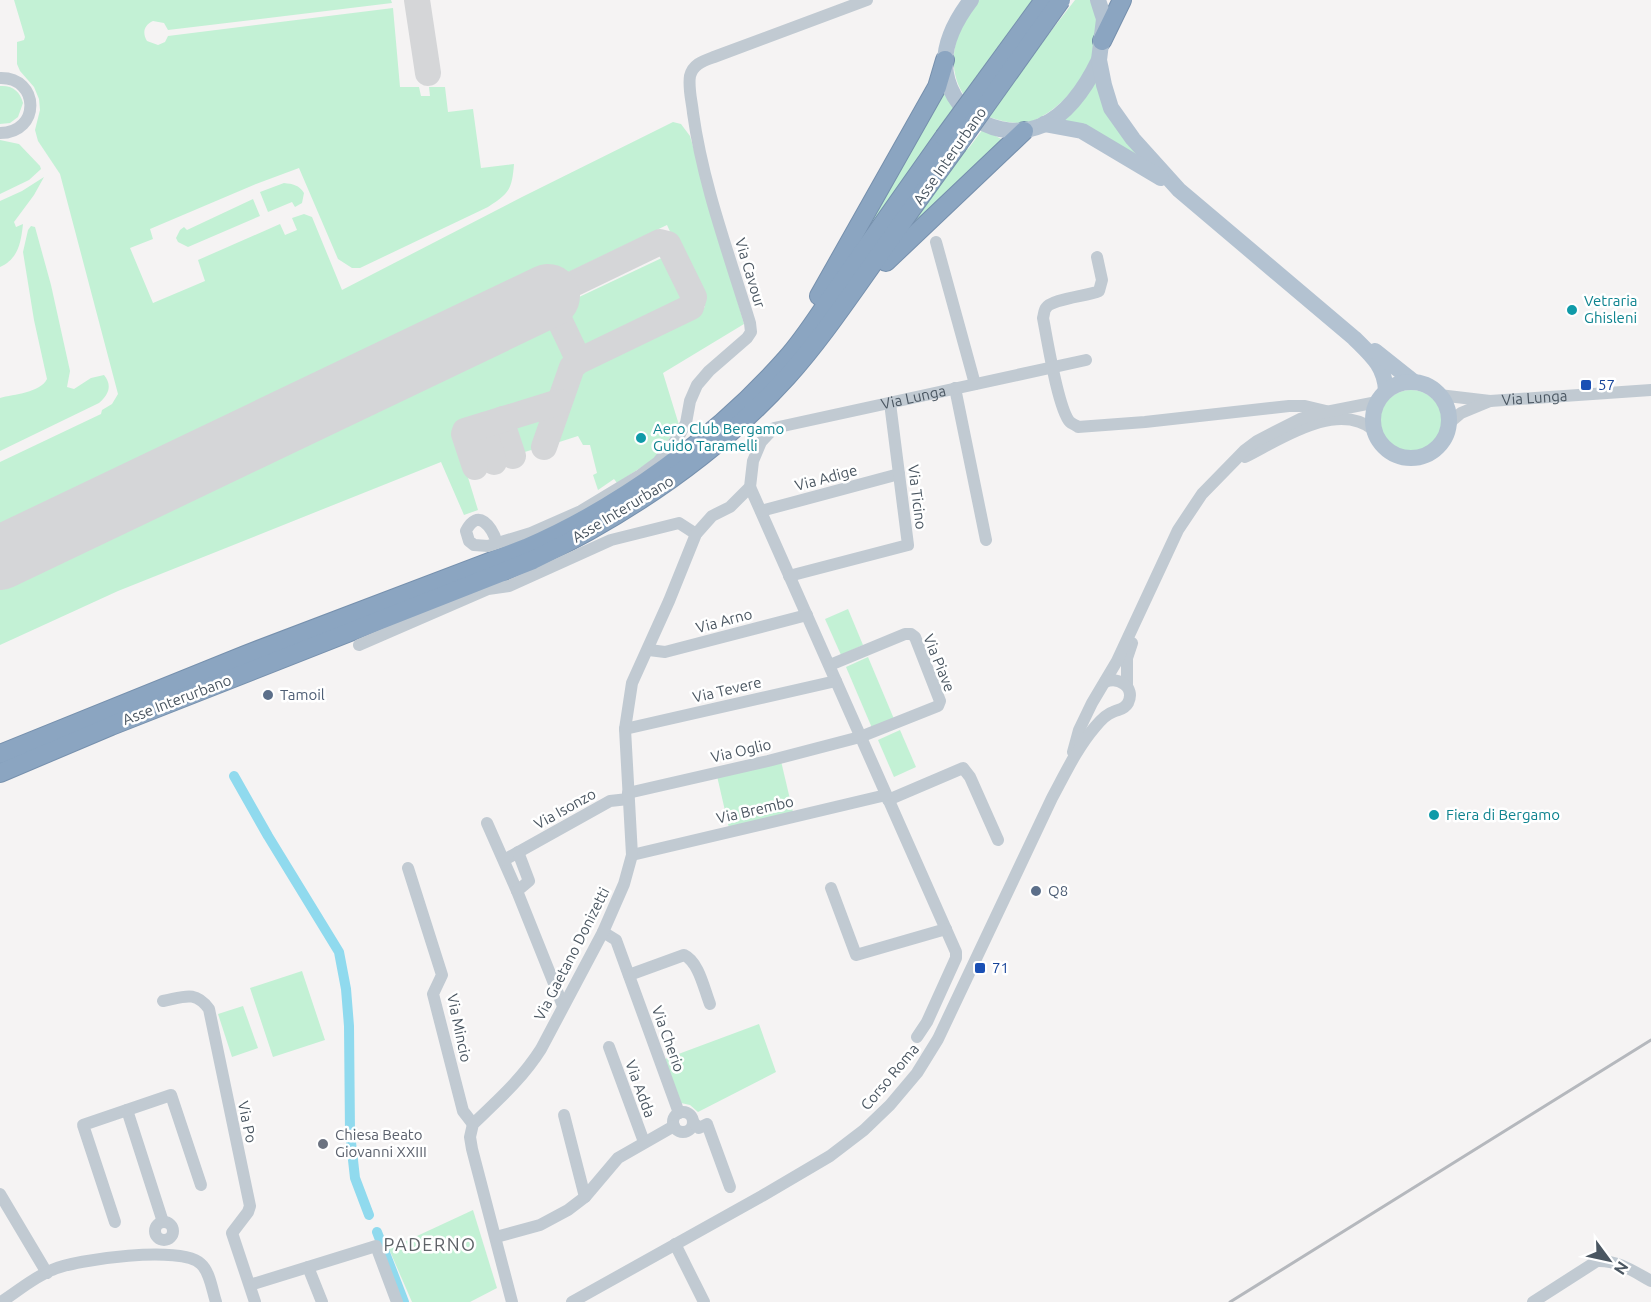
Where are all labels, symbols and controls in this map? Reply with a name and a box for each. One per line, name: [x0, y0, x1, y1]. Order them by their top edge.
street label: Asse Interurbano: [910, 104, 990, 208]
street label: Via Cavour: [732, 236, 769, 310]
place label: Vetraria Ghisleni: [1584, 292, 1638, 326]
marker: Vetraria Ghisleni: [1565, 303, 1579, 317]
place label: 57: [1598, 376, 1615, 393]
marker: 57: [1579, 378, 1593, 392]
street label: Via Lunga: [879, 382, 947, 412]
street label: Via Lunga: [1501, 387, 1568, 408]
place label: Aero Club Bergamo Guido Taramelli: [653, 420, 784, 454]
marker: Aero Club Bergamo Guido Taramelli: [634, 431, 648, 445]
street label: Via Adige: [793, 461, 859, 494]
street label: Via Ticino: [905, 464, 930, 530]
street label: Asse Interurbano: [569, 472, 676, 545]
street label: Via Arno: [694, 605, 754, 636]
street label: Via Piave: [920, 631, 959, 694]
street label: Asse Interurbano: [120, 671, 234, 728]
street label: Via Tevere: [691, 673, 763, 706]
place label: Tamoil: [280, 686, 325, 703]
marker: Tamoil: [261, 688, 275, 702]
street label: Via Oglio: [709, 735, 773, 766]
street label: Via Isonzo: [531, 785, 599, 832]
street label: Via Brembo: [715, 792, 795, 827]
place label: Fiera di Bergamo: [1446, 806, 1560, 823]
marker: Fiera di Bergamo: [1427, 808, 1441, 822]
place label: Q8: [1048, 882, 1068, 899]
street label: Via Gaetano Donizetti: [531, 884, 613, 1023]
marker: Q8: [1029, 884, 1043, 898]
place label: 71: [992, 959, 1009, 976]
marker: 71: [973, 961, 987, 975]
street label: Via Mincio: [444, 992, 475, 1064]
street label: Via Cherio: [649, 1004, 688, 1074]
street label: Corso Roma: [857, 1040, 922, 1113]
street label: Via Adda: [622, 1058, 659, 1120]
street label: Via Po: [235, 1099, 260, 1144]
place label: Chiesa Beato Giovanni XXIII: [335, 1126, 427, 1160]
marker: Chiesa Beato Giovanni XXIII: [316, 1137, 330, 1151]
north arrow: [1579, 1230, 1639, 1290]
district label: PADERNO: [383, 1234, 477, 1254]
text: N: [1611, 1258, 1632, 1278]

